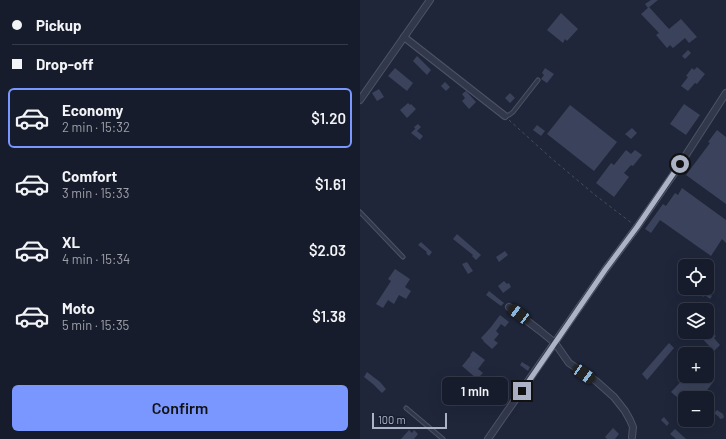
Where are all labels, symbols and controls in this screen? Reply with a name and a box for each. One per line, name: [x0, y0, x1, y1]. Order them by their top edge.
text: Pickup: [36, 16, 82, 34]
text: Drop-off: [36, 55, 94, 73]
icon: car: [14, 100, 50, 136]
text: Economy: [62, 101, 123, 119]
text: $1.20: [311, 109, 346, 127]
text: 2 min · 15:32: [62, 119, 130, 135]
route start: [671, 155, 689, 173]
icon: car: [14, 166, 50, 202]
text: Comfort: [62, 167, 117, 185]
text: $1.61: [315, 175, 346, 193]
text: 3 min · 15:33: [62, 185, 129, 201]
icon: car: [14, 232, 50, 268]
text: XL: [62, 233, 80, 251]
text: $2.03: [309, 241, 346, 259]
text: 4 min · 15:34: [62, 251, 130, 267]
map controls: [678, 259, 714, 427]
button: locate: [678, 259, 714, 295]
icon: car: [14, 298, 50, 334]
text: Moto: [62, 299, 95, 317]
car: [506, 302, 532, 326]
button: layers: [678, 303, 714, 339]
text: $1.38: [312, 307, 346, 325]
text: 5 min · 15:35: [62, 317, 129, 333]
button: +: [678, 347, 714, 383]
car: [571, 362, 597, 386]
callout: 1 min: [442, 377, 508, 405]
route end: [513, 382, 531, 400]
text: 1 min: [461, 383, 489, 399]
button: Confirm: [12, 385, 348, 431]
button: −: [678, 391, 714, 427]
scale bar: [372, 411, 447, 430]
text: 100 m: [378, 413, 406, 426]

